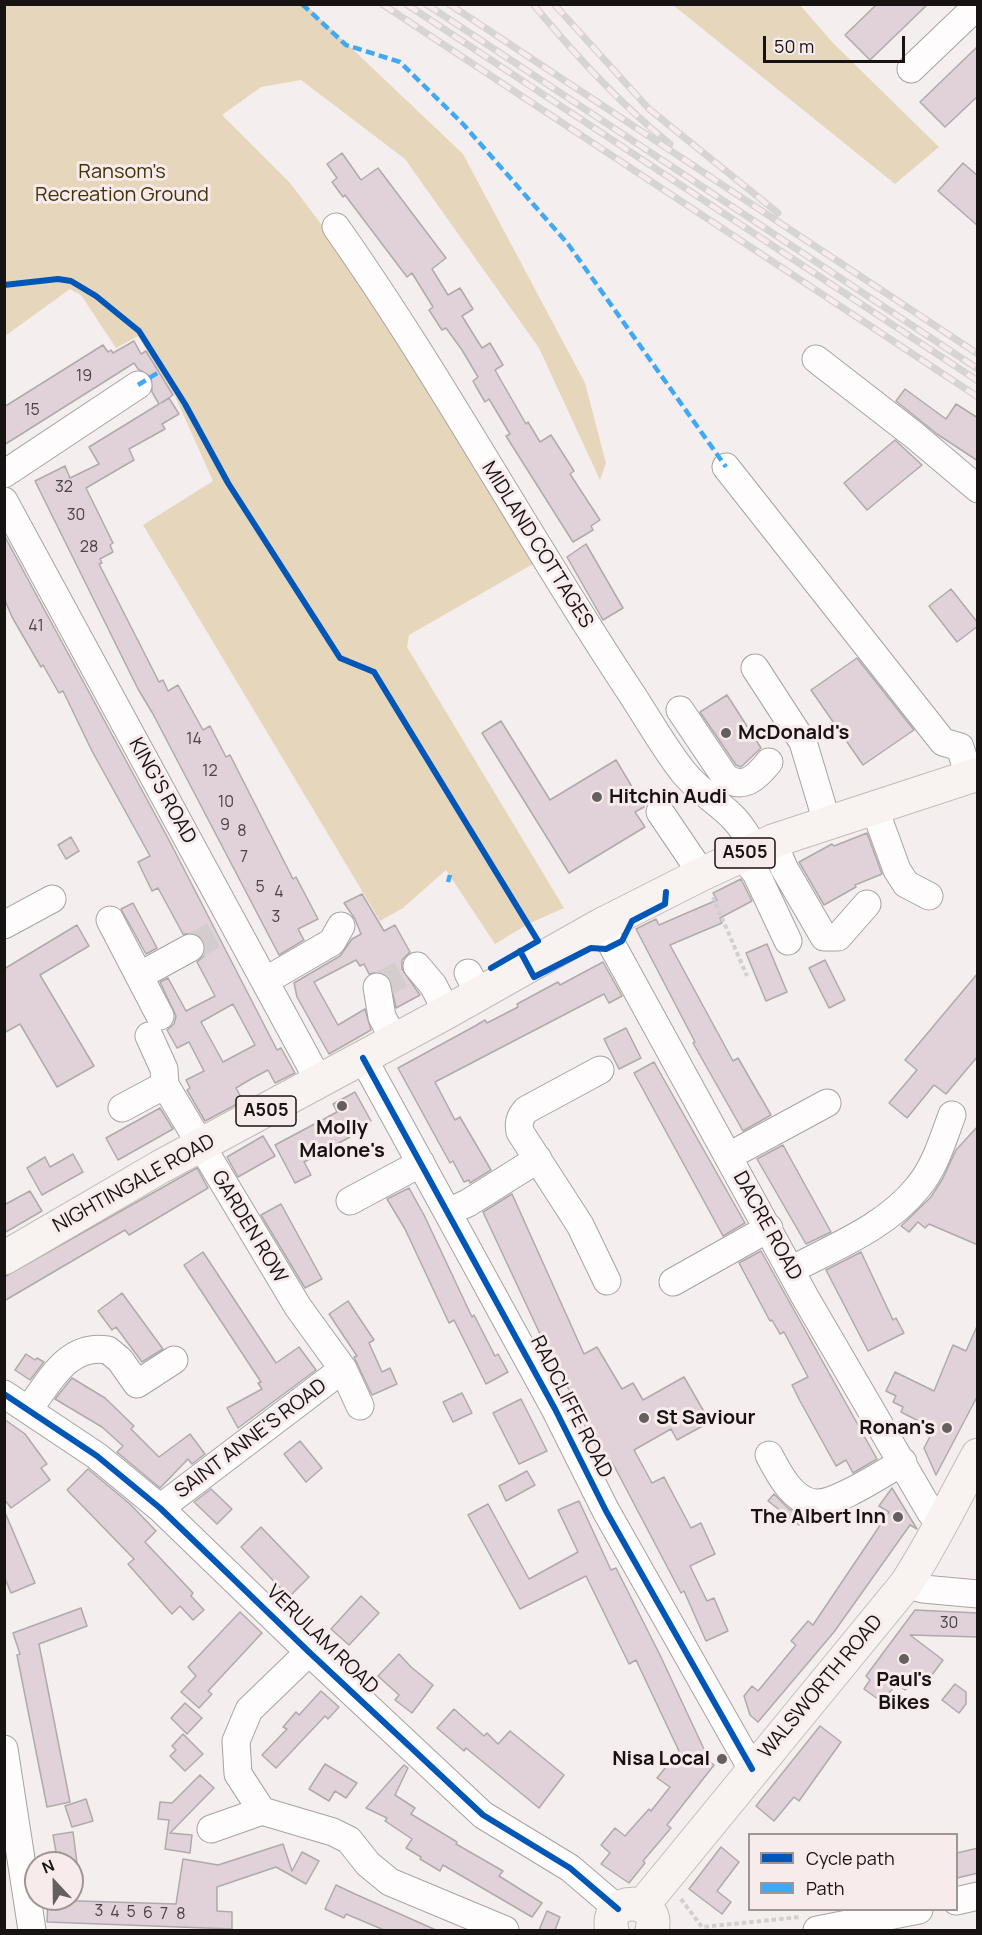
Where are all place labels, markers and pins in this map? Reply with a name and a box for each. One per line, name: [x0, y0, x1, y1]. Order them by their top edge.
place label: McDonald's: [738, 721, 849, 745]
marker: McDonald's: [719, 726, 733, 740]
place label: Hitchin Audi: [609, 785, 727, 809]
marker: Hitchin Audi: [590, 790, 604, 804]
marker: Molly Malone's: [335, 1099, 349, 1113]
place label: Molly Malone's: [299, 1116, 385, 1163]
place label: St Saviour: [656, 1406, 756, 1430]
marker: St Saviour: [637, 1411, 651, 1425]
place label: Ronan's: [859, 1416, 935, 1440]
marker: Ronan's: [940, 1421, 954, 1435]
place label: The Albert Inn: [751, 1505, 886, 1529]
marker: The Albert Inn: [891, 1510, 905, 1524]
marker: Paul's Bikes: [897, 1652, 911, 1666]
place label: Paul's Bikes: [876, 1668, 932, 1715]
place label: Nisa Local: [612, 1747, 710, 1771]
marker: Nisa Local: [715, 1752, 729, 1766]

